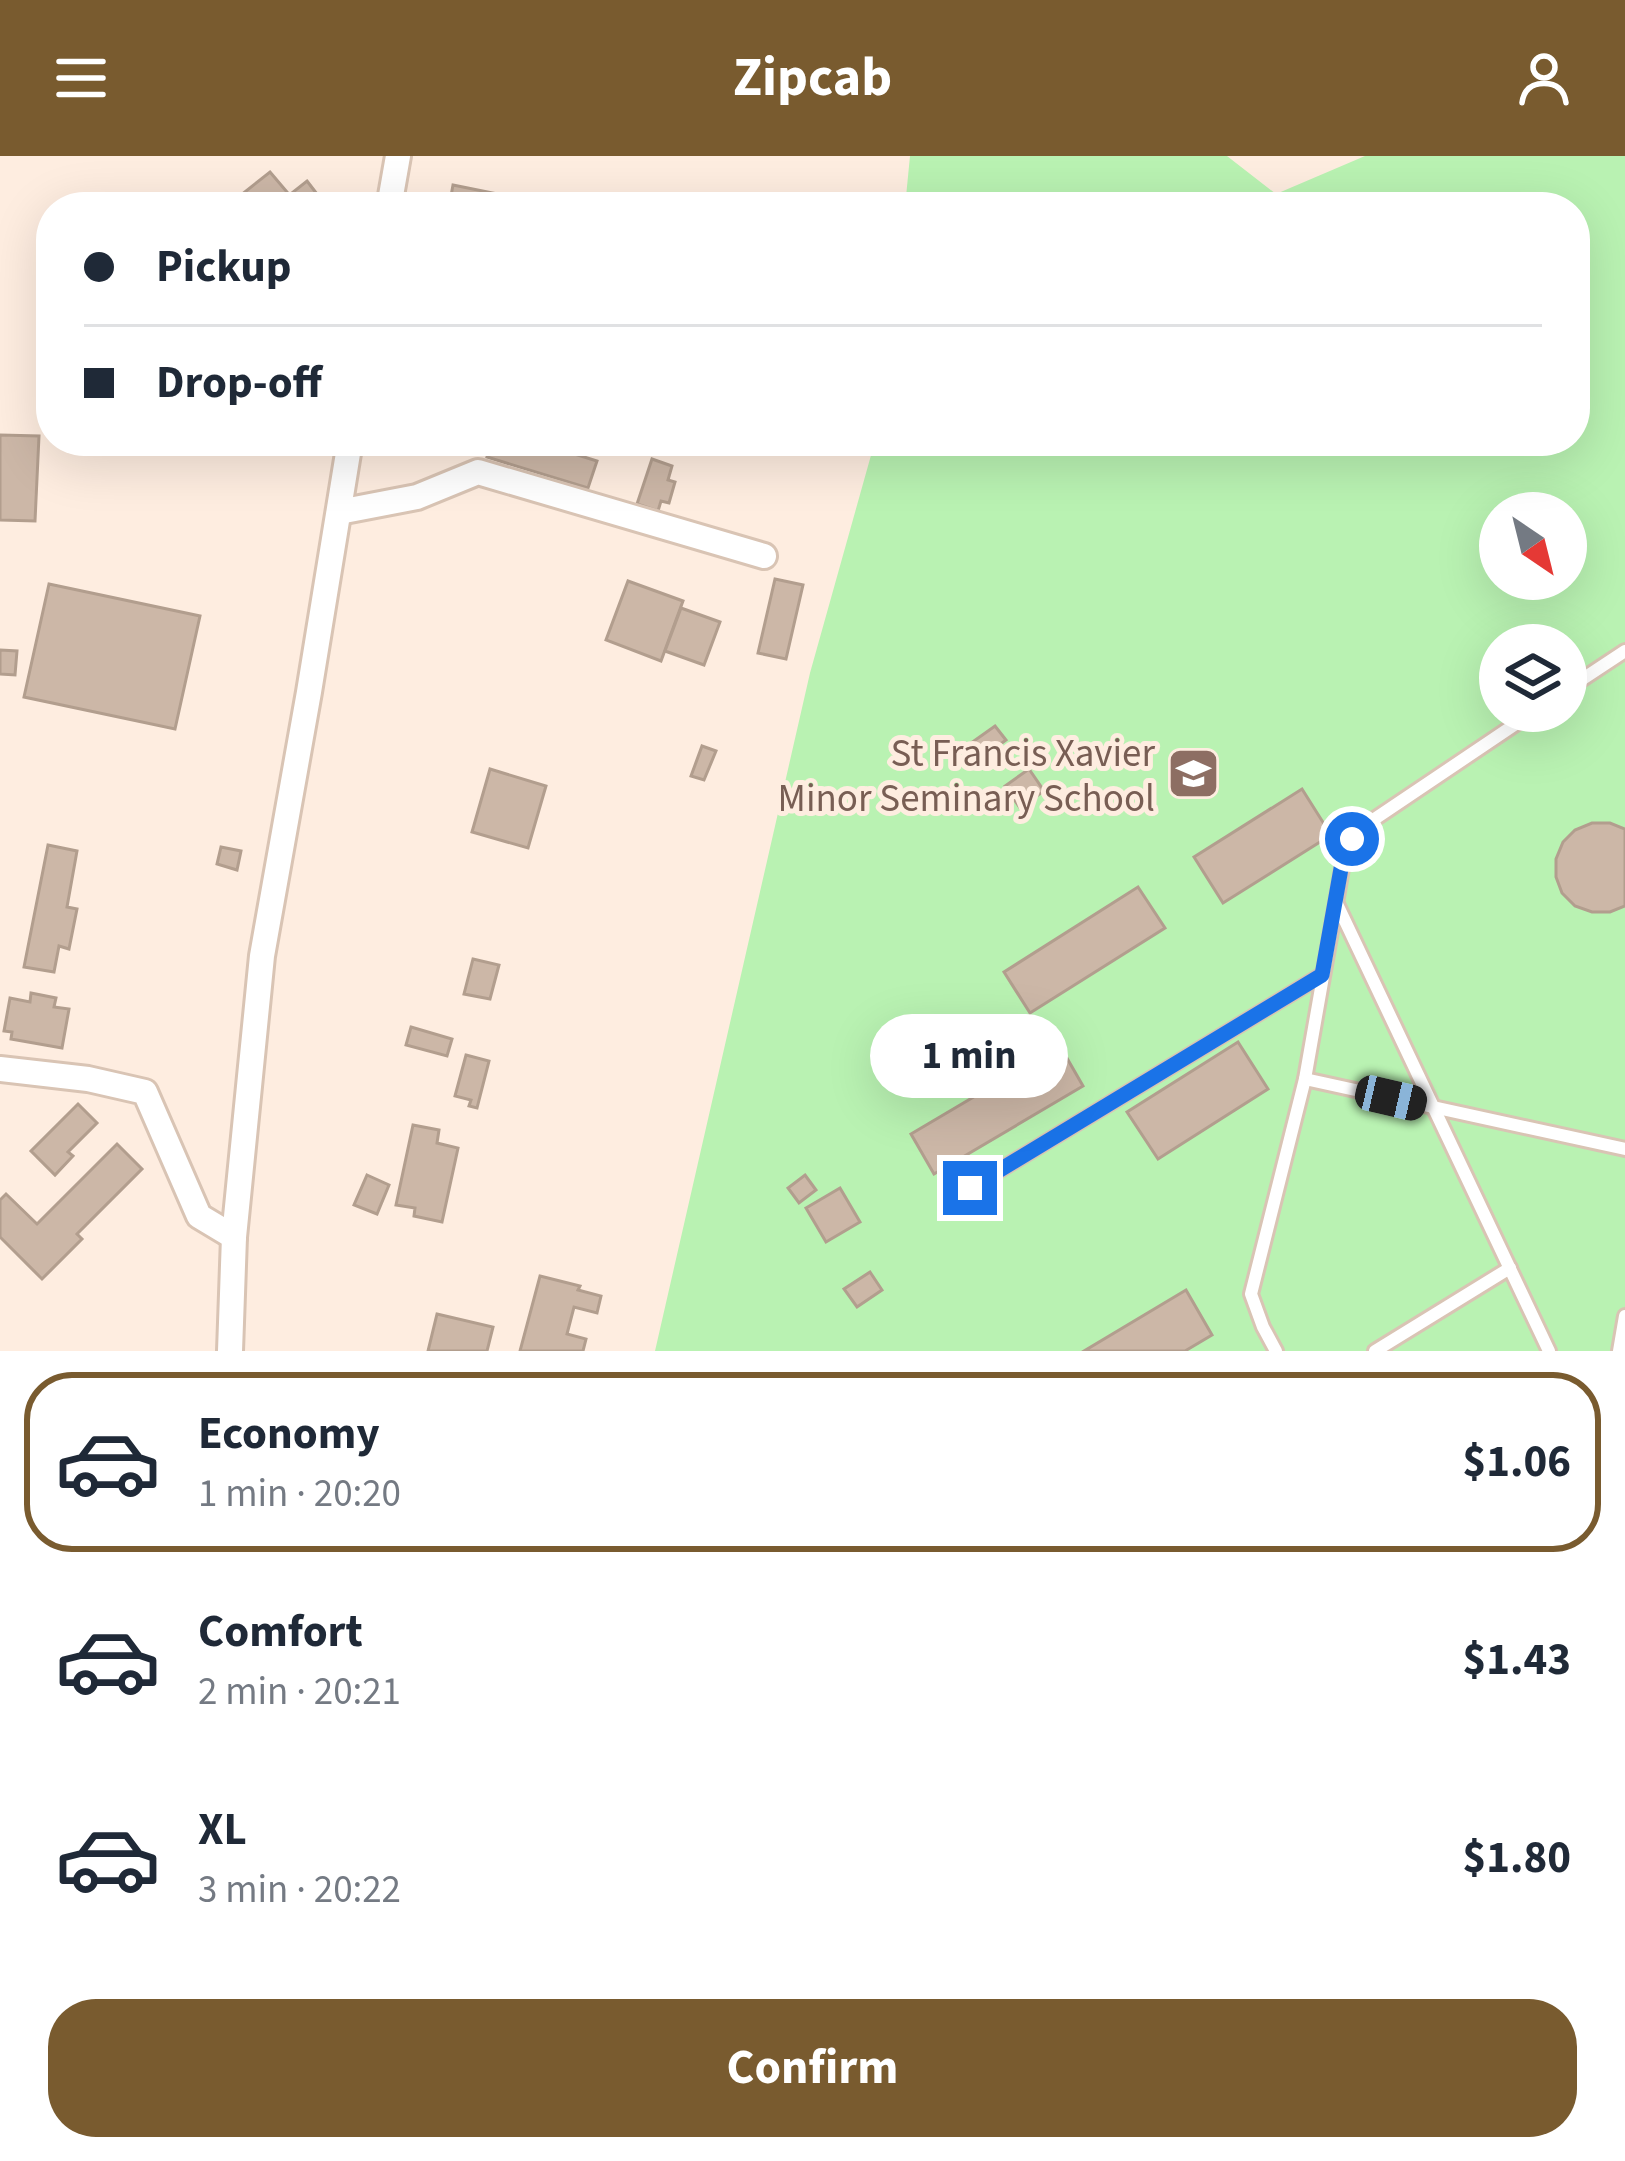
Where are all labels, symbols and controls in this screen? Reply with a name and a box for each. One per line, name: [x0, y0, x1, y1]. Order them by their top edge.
text: Zipcab: [733, 40, 892, 117]
icon: menu: [48, 45, 114, 111]
icon: person: [1511, 45, 1577, 111]
text: Pickup: [156, 235, 292, 299]
text: Drop-off: [156, 351, 322, 415]
north arrow: [1479, 492, 1587, 600]
map controls: [1479, 492, 1587, 732]
button: layers: [1479, 624, 1587, 732]
place label: St Francis Xavier Minor Seminary School: [778, 726, 1155, 827]
school or university icon: St Francis Xavier Minor Seminary School: [1166, 746, 1222, 802]
route start: [1325, 812, 1379, 866]
callout: 1 min: [871, 1014, 1069, 1098]
text: 1 min: [922, 1028, 1016, 1084]
car: [1352, 1072, 1430, 1124]
route end: [943, 1161, 997, 1215]
text: Economy: [198, 1402, 380, 1466]
icon: car: [54, 1408, 162, 1516]
text: $1.06: [1462, 1430, 1571, 1494]
text: 1 min · 20:20: [198, 1466, 401, 1522]
text: Comfort: [198, 1600, 363, 1664]
icon: car: [54, 1606, 162, 1714]
text: $1.43: [1462, 1628, 1571, 1692]
text: 2 min · 20:21: [198, 1664, 401, 1720]
text: XL: [198, 1798, 247, 1862]
icon: car: [54, 1804, 162, 1912]
text: $1.80: [1462, 1826, 1571, 1890]
text: 3 min · 20:22: [198, 1862, 401, 1918]
button: Confirm: [48, 1999, 1577, 2137]

